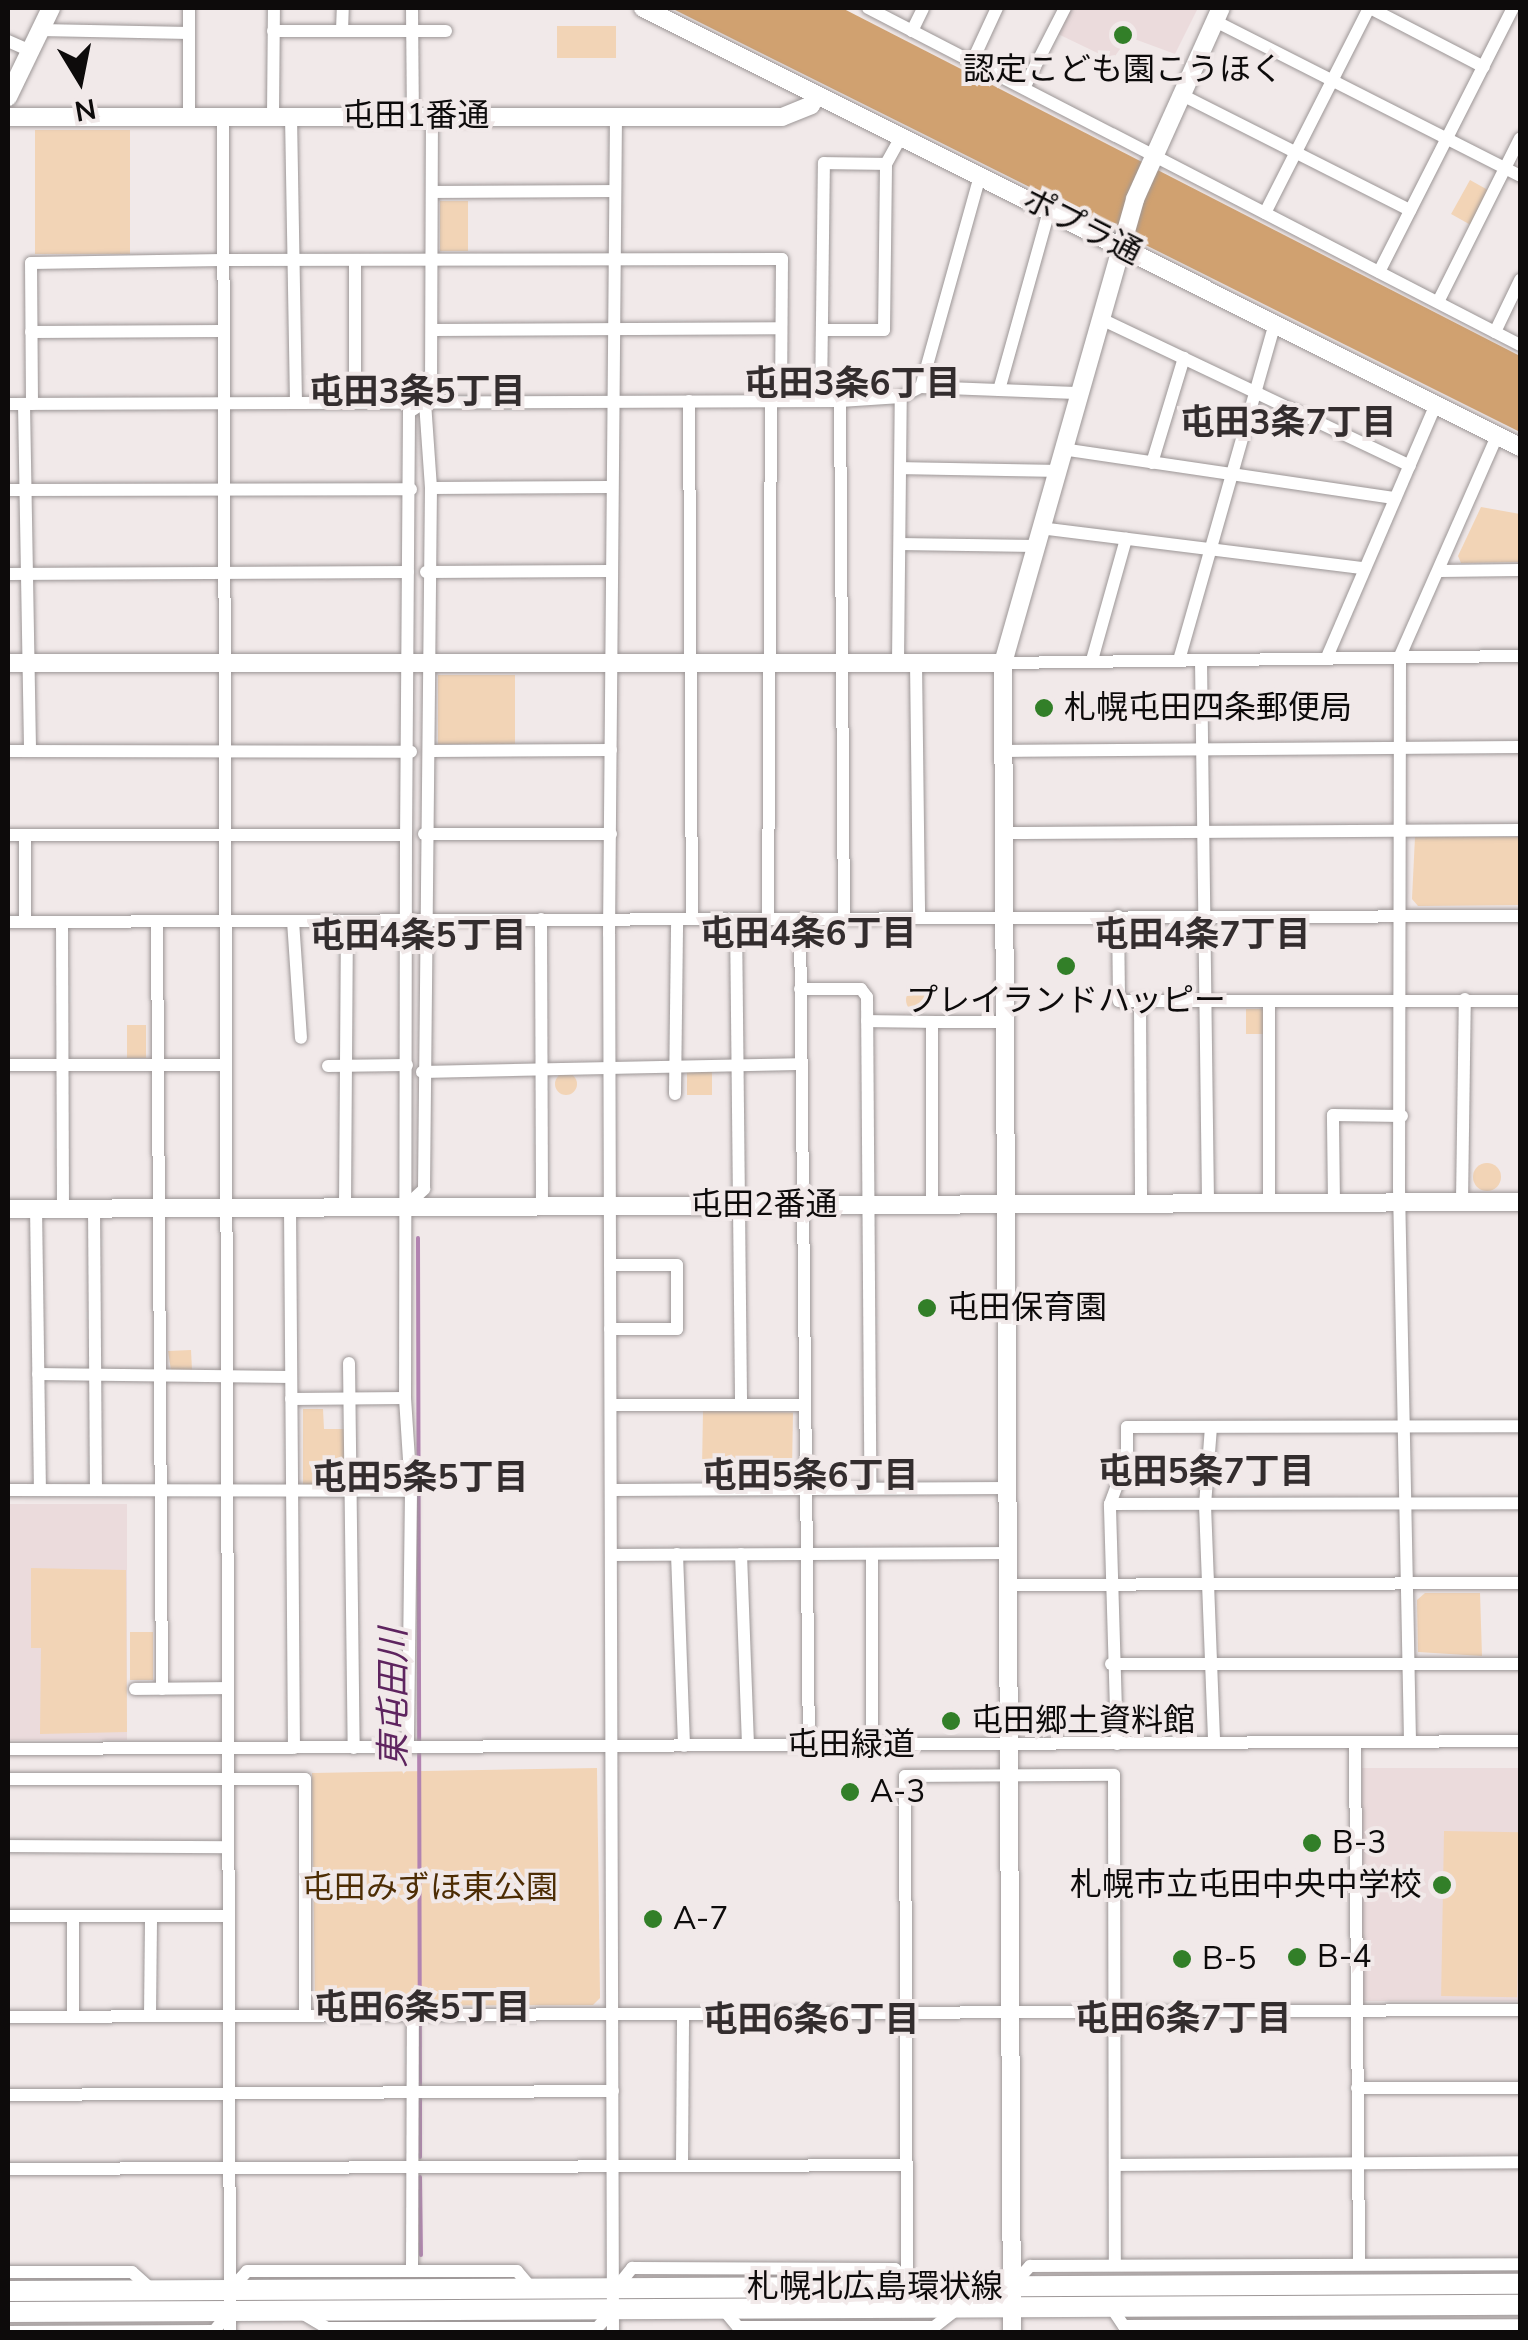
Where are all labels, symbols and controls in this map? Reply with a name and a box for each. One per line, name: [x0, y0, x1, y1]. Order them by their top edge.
marker: 認定こども園こうほく: [1112, 24, 1134, 46]
north arrow: [30, 30, 130, 130]
place label: 認定こども園こうほく: [963, 51, 1283, 89]
text: N: [72, 89, 99, 130]
street label: 屯田1番通: [342, 97, 490, 135]
street label: ポプラ通: [1016, 181, 1148, 273]
district label: 屯田3条6丁目: [744, 363, 960, 405]
district label: 屯田3条5丁目: [309, 371, 525, 413]
district label: 屯田3条7丁目: [1180, 402, 1396, 444]
place label: 札幌屯田四条郵便局: [1064, 689, 1352, 727]
marker: 札幌屯田四条郵便局: [1033, 697, 1055, 719]
district label: 屯田4条6丁目: [700, 913, 916, 955]
district label: 屯田4条7丁目: [1094, 914, 1310, 956]
district label: 屯田4条5丁目: [310, 915, 526, 957]
marker: プレイランドハッピー: [1055, 955, 1077, 977]
place label: プレイランドハッピー: [906, 982, 1226, 1020]
street label: 屯田2番通: [690, 1186, 838, 1224]
place label: 屯田保育園: [947, 1289, 1107, 1327]
marker: 屯田保育園: [916, 1297, 938, 1319]
district label: 屯田5条7丁目: [1098, 1451, 1314, 1493]
district label: 屯田5条6丁目: [702, 1455, 918, 1497]
district label: 屯田5条5丁目: [312, 1457, 528, 1499]
water label: 東屯田川: [373, 1628, 415, 1768]
place label: 屯田郷土資料館: [971, 1702, 1195, 1740]
marker: 屯田郷土資料館: [940, 1710, 962, 1732]
street label: 屯田緑道: [787, 1726, 915, 1764]
place label: A-3: [870, 1773, 925, 1811]
marker: A-3: [839, 1781, 861, 1803]
place label: B-3: [1332, 1824, 1386, 1862]
marker: B-3: [1301, 1832, 1323, 1854]
place label: 札幌市立屯田中央中学校: [1070, 1866, 1422, 1904]
park label: 屯田みずほ東公園: [302, 1869, 558, 1907]
marker: 札幌市立屯田中央中学校: [1431, 1874, 1453, 1896]
place label: A-7: [673, 1900, 728, 1938]
marker: A-7: [642, 1908, 664, 1930]
place label: B-4: [1317, 1938, 1371, 1976]
place label: B-5: [1202, 1940, 1256, 1978]
marker: B-4: [1286, 1946, 1308, 1968]
marker: B-5: [1171, 1948, 1193, 1970]
district label: 屯田6条5丁目: [314, 1987, 530, 2029]
district label: 屯田6条7丁目: [1075, 1998, 1291, 2040]
district label: 屯田6条6丁目: [703, 1999, 919, 2041]
street label: 札幌北広島環状線: [747, 2268, 1003, 2306]

